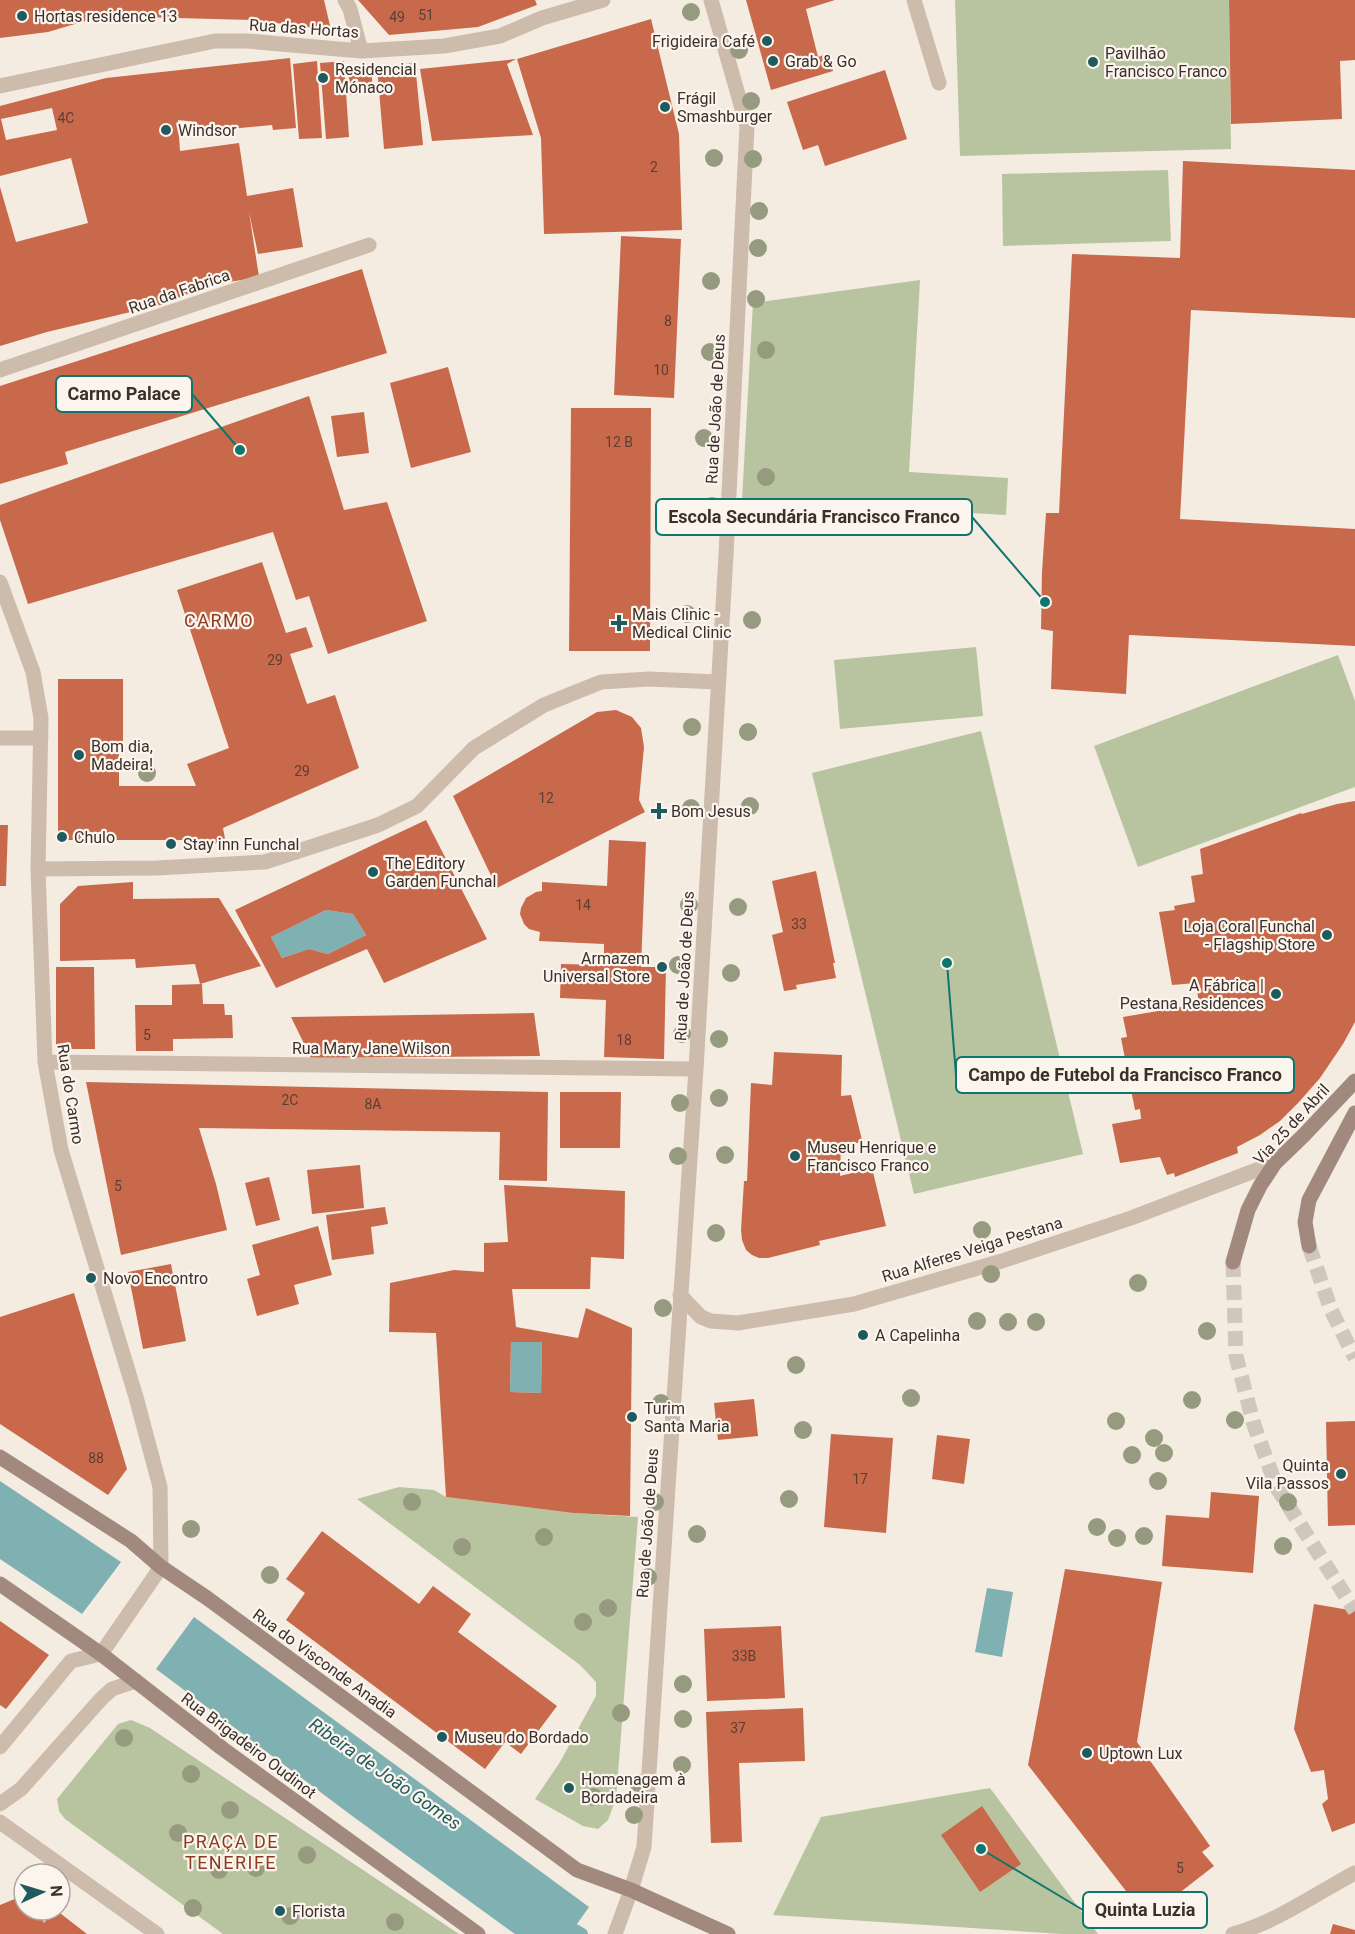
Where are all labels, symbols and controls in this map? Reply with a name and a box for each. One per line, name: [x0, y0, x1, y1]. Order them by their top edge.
place label: Hortas residence 13: [34, 7, 178, 26]
house number: 51: [418, 7, 434, 23]
marker: Hortas residence 13: [15, 9, 29, 23]
house number: 49: [389, 9, 405, 25]
street label: Rua das Hortas: [249, 15, 359, 42]
place label: Frigideira Café: [652, 32, 755, 51]
marker: Frigideira Café: [760, 34, 774, 48]
place label: Pavilhão Francisco Franco: [1105, 44, 1227, 81]
place label: Grab & Go: [785, 52, 857, 71]
marker: Grab & Go: [766, 54, 780, 68]
marker: Pavilhão Francisco Franco: [1086, 55, 1100, 69]
place label: Residencial Mónaco: [335, 60, 417, 97]
marker: Residencial Mónaco: [316, 71, 330, 85]
place label: Frágil Smashburger: [677, 89, 773, 126]
marker: Frágil Smashburger: [658, 100, 672, 114]
house number: 4C: [58, 110, 74, 126]
place label: Windsor: [178, 121, 237, 140]
marker: Windsor: [159, 123, 173, 137]
house number: 2: [650, 159, 658, 175]
street label: Rua da Fabrica: [126, 265, 232, 318]
house number: 8: [664, 313, 672, 329]
street label: Rua de João de Deus: [702, 334, 729, 484]
house number: 10: [653, 362, 669, 378]
callout: Carmo Palace: [56, 376, 192, 412]
text: Carmo Palace: [68, 383, 181, 404]
house number: 12 B: [605, 434, 633, 450]
callout: Escola Secundária Francisco Franco: [656, 499, 972, 535]
text: Escola Secundária Francisco Franco: [668, 506, 960, 527]
place label: Mais Clinic - Medical Clinic: [632, 605, 732, 642]
district label: CARMO: [184, 610, 254, 631]
marker: Mais Clinic - Medical Clinic: [610, 614, 628, 632]
house number: 29: [267, 652, 283, 668]
place label: Bom dia, Madeira!: [91, 737, 153, 774]
marker: Bom dia, Madeira!: [72, 748, 86, 762]
house number: 29: [294, 763, 310, 779]
house number: 12: [538, 790, 554, 806]
place label: Bom Jesus: [671, 802, 751, 821]
marker: Bom Jesus: [652, 804, 666, 818]
place label: Chulo: [74, 828, 115, 847]
marker: Chulo: [55, 830, 69, 844]
place label: Stay inn Funchal: [183, 835, 300, 854]
marker: Stay inn Funchal: [164, 837, 178, 851]
place label: The Editory Garden Funchal: [385, 854, 496, 891]
marker: The Editory Garden Funchal: [366, 865, 380, 879]
street label: Rua de João de Deus: [671, 891, 698, 1041]
house number: 14: [575, 897, 591, 913]
house number: 33: [791, 916, 807, 932]
place label: Loja Coral Funchal - Flagship Store: [1183, 917, 1315, 954]
marker: Loja Coral Funchal - Flagship Store: [1320, 928, 1334, 942]
place label: Armazem Universal Store: [543, 949, 650, 986]
marker: Armazem Universal Store: [655, 960, 669, 974]
place label: A Fábrica | Pestana Residences: [1120, 976, 1264, 1013]
marker: A Fábrica | Pestana Residences: [1269, 987, 1283, 1001]
house number: 5: [143, 1027, 151, 1043]
house number: 18: [616, 1032, 632, 1048]
street label: Rua Mary Jane Wilson: [292, 1039, 450, 1058]
street label: Rua do Carmo: [53, 1043, 88, 1146]
callout: Campo de Futebol da Francisco Franco: [956, 1057, 1294, 1093]
text: Campo de Futebol da Francisco Franco: [968, 1064, 1282, 1085]
street label: Via 25 de Abril: [1249, 1080, 1333, 1168]
house number: 2C: [282, 1092, 298, 1108]
house number: 8A: [364, 1096, 382, 1112]
place label: Museu Henrique e Francisco Franco: [807, 1138, 936, 1175]
marker: Museu Henrique e Francisco Franco: [788, 1149, 802, 1163]
house number: 5: [114, 1178, 122, 1194]
street label: Rua Alferes Veiga Pestana: [880, 1213, 1065, 1286]
place label: Novo Encontro: [103, 1269, 208, 1288]
marker: Novo Encontro: [84, 1271, 98, 1285]
place label: A Capelinha: [875, 1326, 960, 1345]
marker: A Capelinha: [856, 1328, 870, 1342]
place label: Turim Santa Maria: [644, 1399, 730, 1436]
marker: Turim Santa Maria: [625, 1410, 639, 1424]
street label: Rua de João de Deus: [633, 1447, 662, 1599]
house number: 88: [88, 1450, 104, 1466]
place label: Quinta Vila Passos: [1246, 1456, 1329, 1493]
marker: Quinta Vila Passos: [1334, 1467, 1348, 1481]
house number: 17: [852, 1471, 868, 1487]
street label: Rua do Visconde Anadia: [249, 1605, 400, 1722]
house number: 33B: [732, 1648, 756, 1664]
street label: Rua Brigadeiro Oudinot: [177, 1688, 320, 1802]
water label: Ribeira de João Gomes: [305, 1713, 465, 1834]
house number: 37: [730, 1720, 746, 1736]
place label: Museu do Bordado: [454, 1728, 589, 1747]
marker: Museu do Bordado: [435, 1730, 449, 1744]
place label: Uptown Lux: [1099, 1744, 1182, 1763]
marker: Uptown Lux: [1080, 1746, 1094, 1760]
place label: Homenagem à Bordadeira: [581, 1770, 686, 1807]
marker: Homenagem à Bordadeira: [562, 1781, 576, 1795]
district label: PRAÇA DE TENERIFE: [183, 1831, 279, 1873]
house number: 5: [1176, 1860, 1184, 1876]
north arrow: [12, 1862, 72, 1922]
text: N: [47, 1885, 66, 1897]
callout: Quinta Luzia: [1083, 1892, 1207, 1928]
text: Quinta Luzia: [1095, 1899, 1196, 1920]
place label: Florista: [292, 1902, 345, 1921]
marker: Florista: [273, 1904, 287, 1918]

